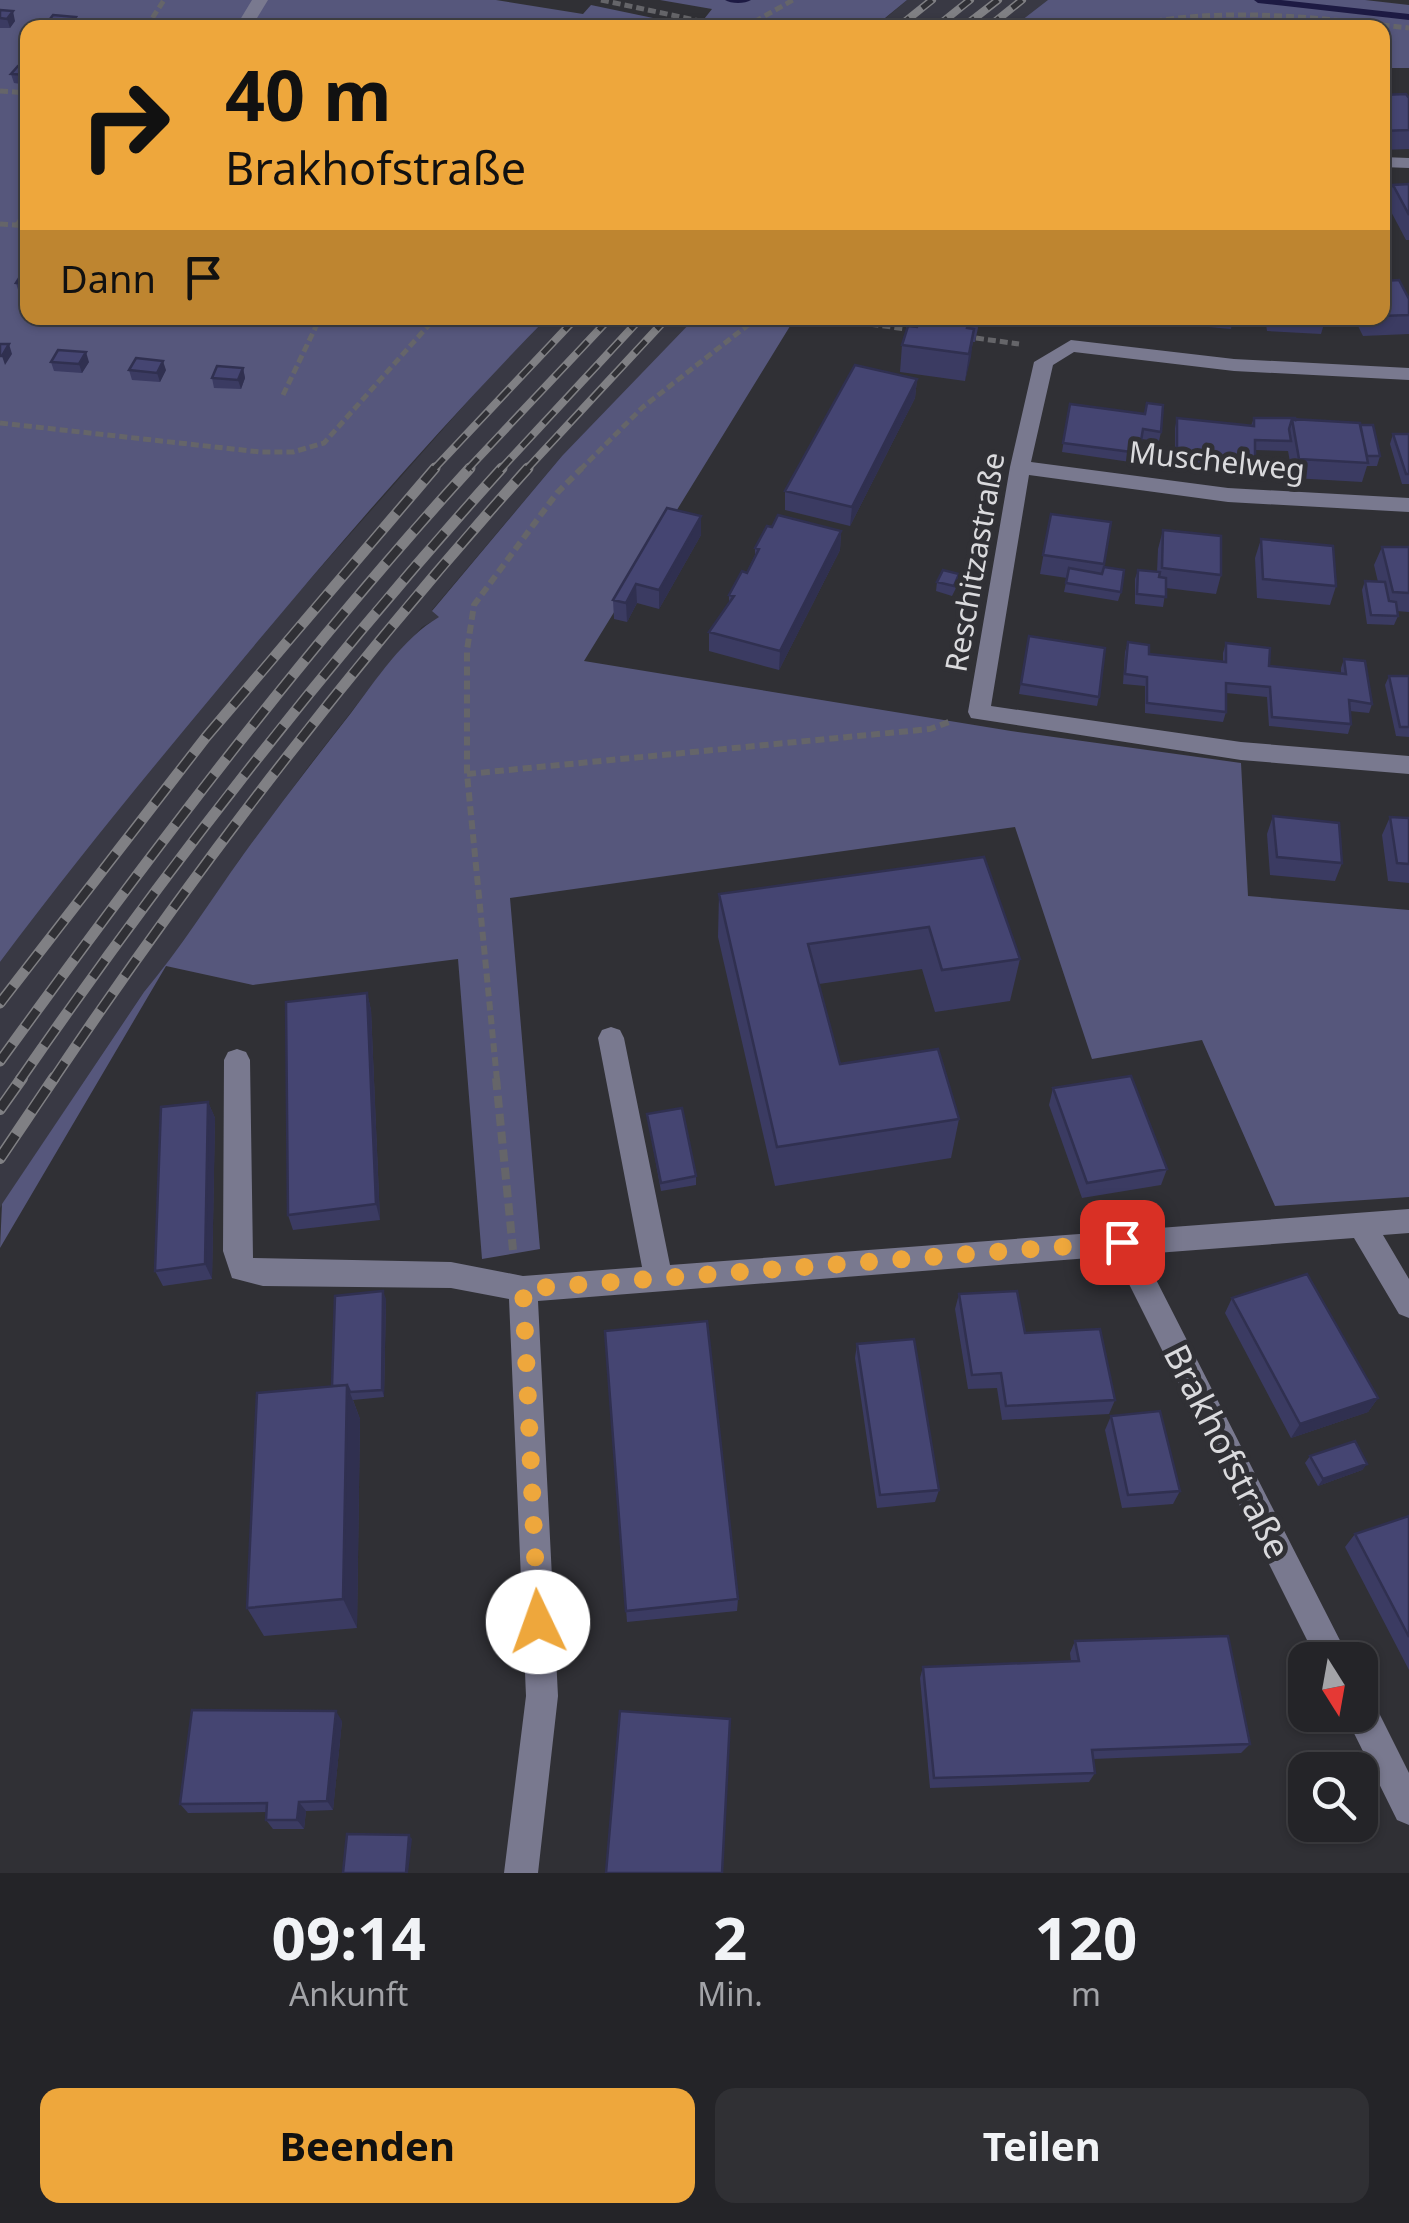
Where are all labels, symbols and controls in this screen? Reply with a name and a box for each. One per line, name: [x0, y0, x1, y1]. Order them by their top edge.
text: 40 m: [225, 46, 392, 142]
icon: right: [60, 60, 190, 190]
text: Brakhofstraße: [225, 137, 526, 198]
icon: arrive: [176, 250, 231, 305]
text: Dann: [60, 252, 156, 304]
street label: Muschelweg: [1127, 430, 1307, 490]
street label: Reschitzastraße: [935, 449, 1013, 675]
pin: [1080, 1200, 1165, 1285]
icon: arrive: [1095, 1215, 1150, 1270]
street label: Brakhofstraße: [1154, 1336, 1302, 1566]
position arrow: [486, 1570, 590, 1674]
north arrow: [1288, 1642, 1378, 1732]
map controls: [1288, 1642, 1378, 1842]
button: search: [1288, 1752, 1378, 1842]
text: 09:14: [272, 1896, 426, 1978]
text: 2: [713, 1896, 747, 1978]
text: 120: [1034, 1896, 1137, 1978]
text: Ankunft: [289, 1972, 408, 2015]
text: Min.: [697, 1972, 763, 2015]
text: m: [1071, 1972, 1101, 2015]
button: Beenden: [40, 2088, 695, 2203]
button: Teilen: [715, 2088, 1369, 2203]

